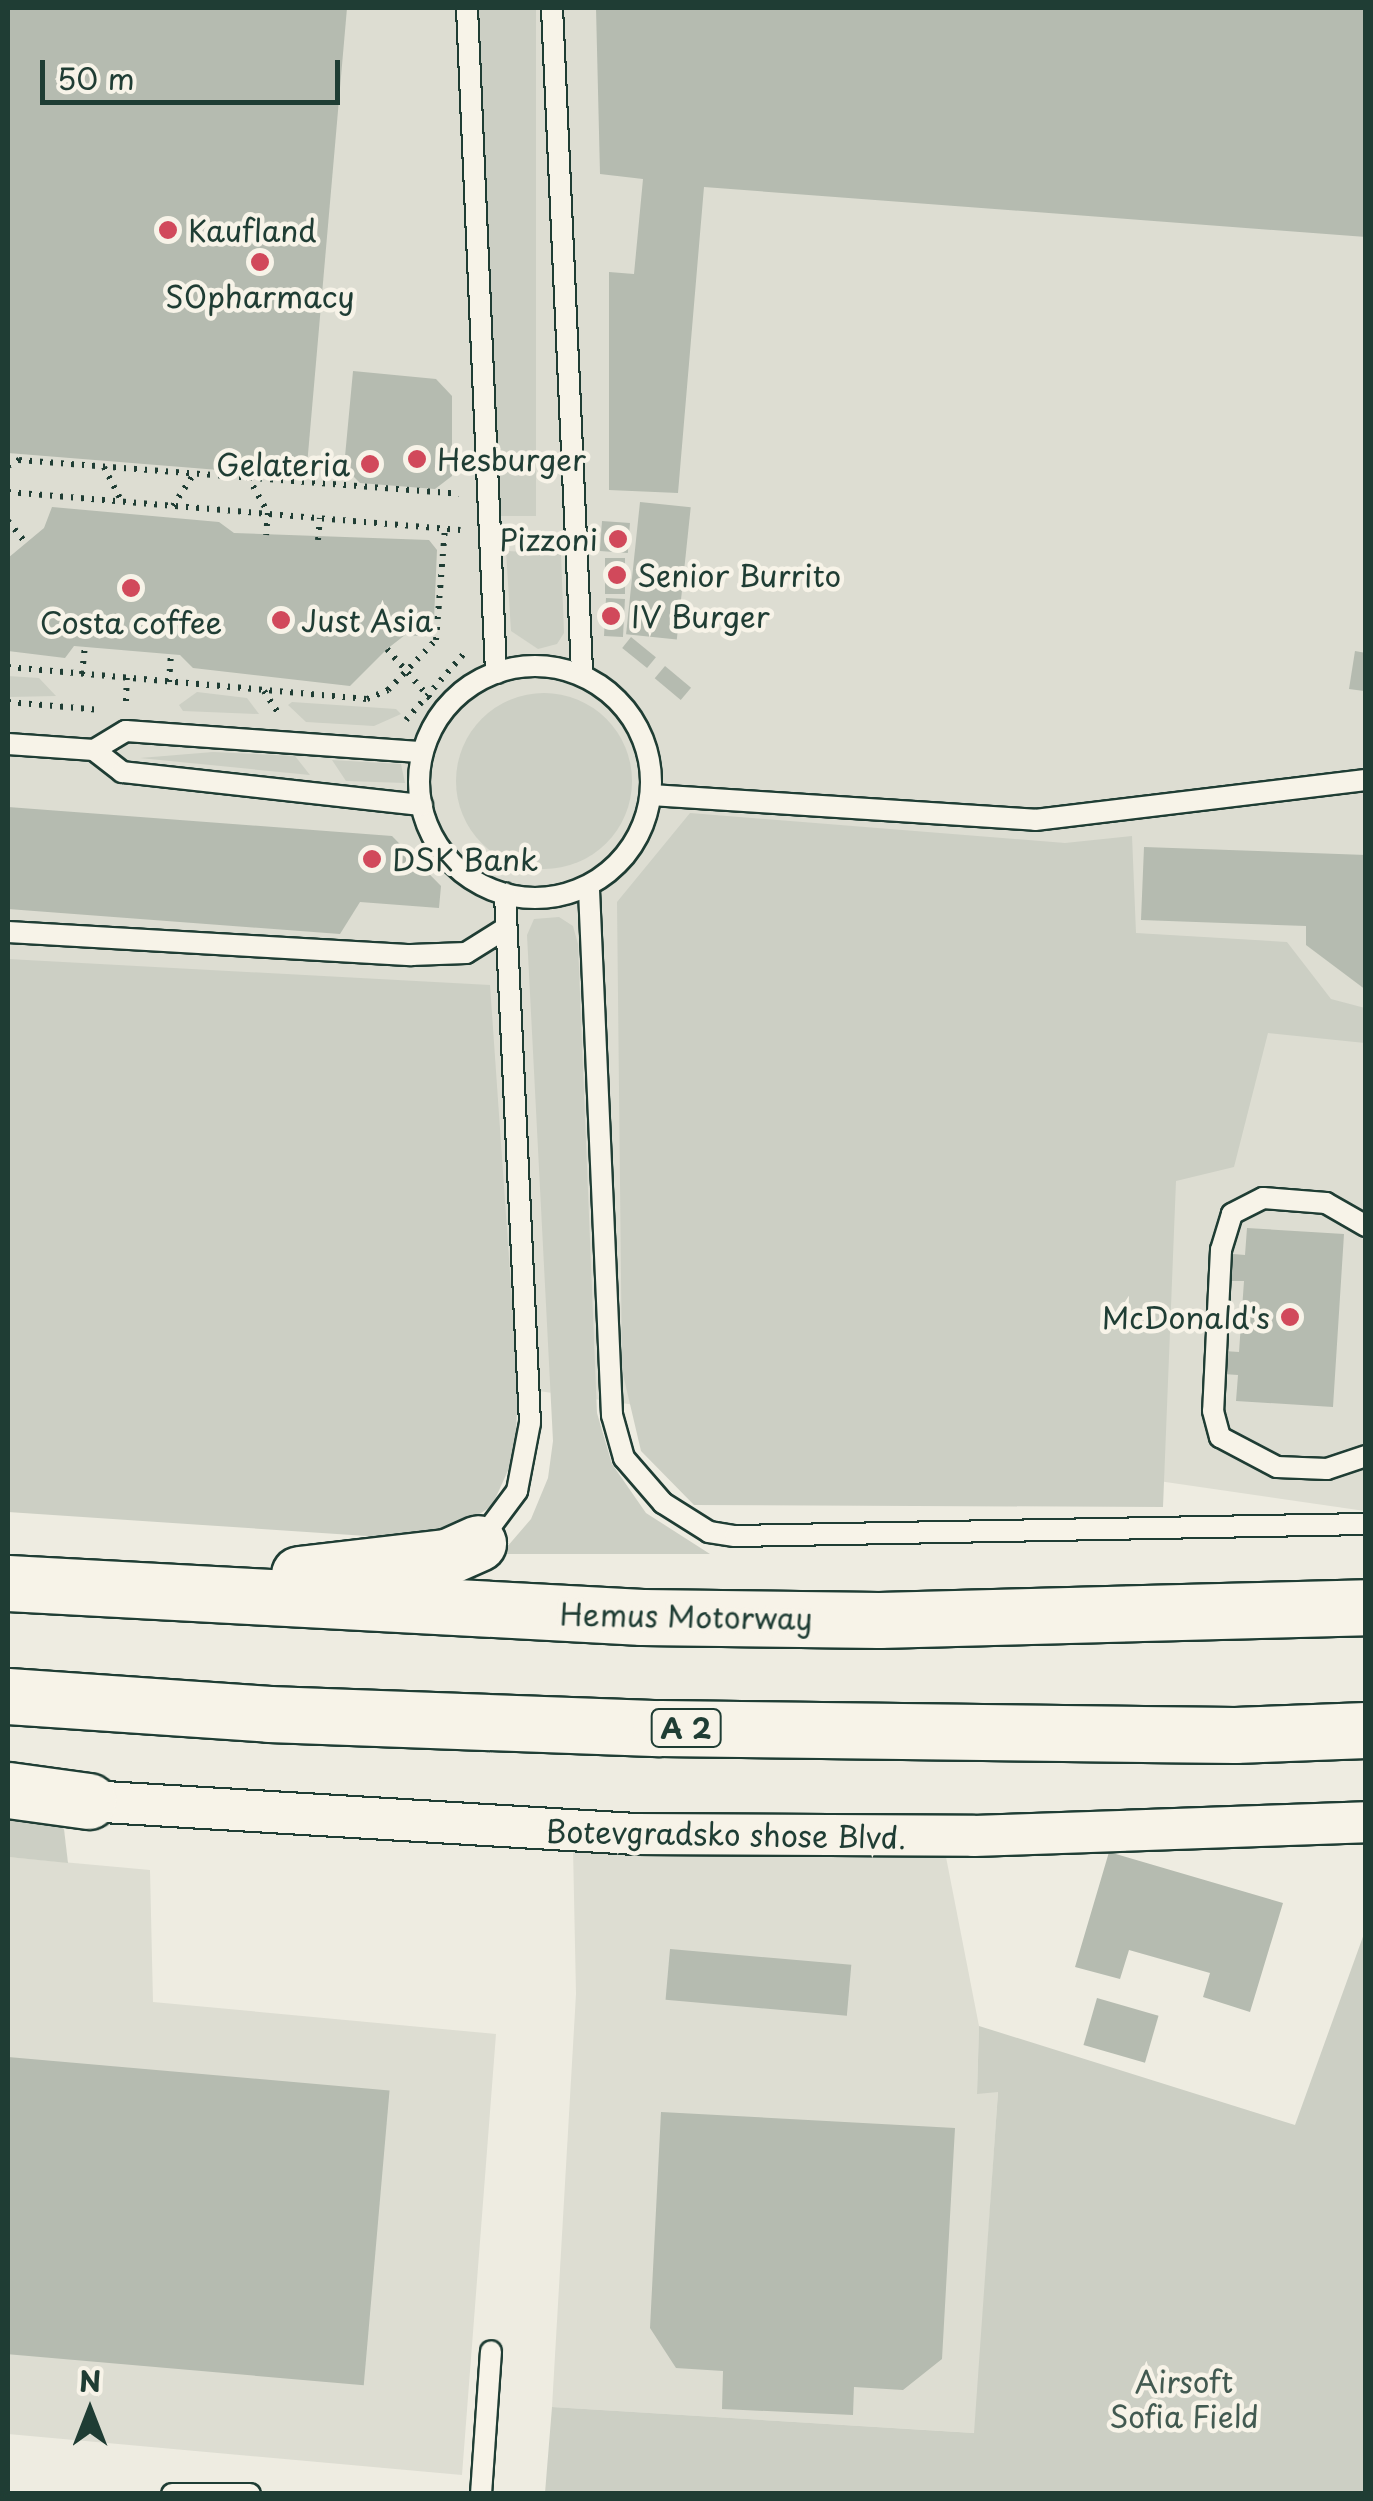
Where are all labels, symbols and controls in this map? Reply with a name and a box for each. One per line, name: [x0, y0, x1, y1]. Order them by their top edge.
scale bar: [45, 40, 345, 102]
text: 50 m: [57, 55, 135, 100]
place label: Kaufland: [188, 212, 317, 248]
marker: Kaufland: [157, 219, 179, 241]
marker: SOpharmacy: [249, 251, 271, 273]
place label: SOpharmacy: [165, 278, 355, 314]
place label: Hesburger: [437, 441, 586, 477]
place label: Gelateria: [216, 446, 350, 482]
marker: Hesburger: [406, 448, 428, 470]
marker: Gelateria: [359, 453, 381, 475]
place label: Pizzoni: [499, 521, 598, 557]
marker: Pizzoni: [607, 528, 629, 550]
place label: Senior Burrito: [637, 557, 840, 593]
marker: Senior Burrito: [606, 564, 628, 586]
marker: Costa coffee: [120, 577, 142, 599]
place label: IV Burger: [631, 598, 769, 634]
place label: Just Asia: [301, 602, 434, 638]
place label: Costa coffee: [40, 604, 222, 640]
marker: IV Burger: [600, 605, 622, 627]
marker: Just Asia: [270, 609, 292, 631]
place label: DSK Bank: [392, 841, 540, 877]
marker: DSK Bank: [361, 848, 383, 870]
place label: McDonald's: [1102, 1299, 1270, 1335]
marker: McDonald's: [1279, 1306, 1301, 1328]
street label: Hemus Motorway: [559, 1596, 813, 1636]
road number: A 2: [648, 1705, 724, 1751]
street label: Botevgradsko shose Blvd.: [545, 1813, 907, 1855]
text: N: [79, 2359, 101, 2402]
north arrow: [40, 2361, 140, 2461]
park label: Airsoft Sofia Field: [1108, 2363, 1260, 2434]

